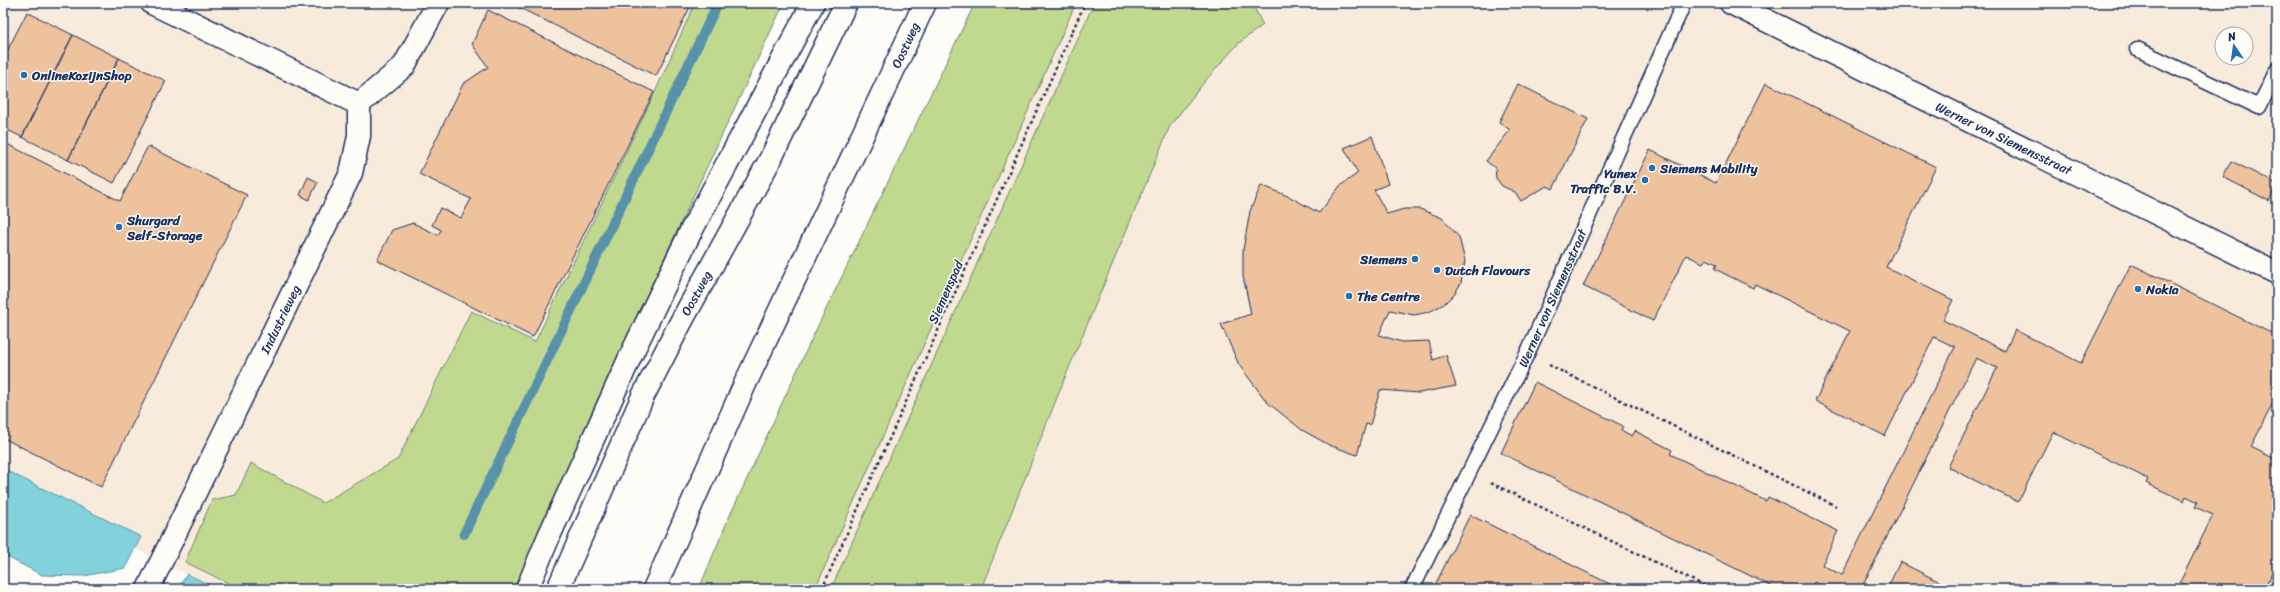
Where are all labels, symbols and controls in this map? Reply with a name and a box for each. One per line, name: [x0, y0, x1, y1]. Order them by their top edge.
street label: Oostweg: [885, 18, 926, 72]
north arrow: [2214, 26, 2254, 66]
text: N: [2225, 27, 2238, 47]
place label: OnlineKozijnShop: [31, 64, 132, 87]
marker: OnlineKozijnShop: [19, 70, 29, 80]
street label: Werner von Siemensstraat: [1932, 95, 2077, 182]
place label: Siemens Mobility: [1659, 157, 1759, 180]
place label: Yunex Traffic B.V.: [1570, 162, 1637, 200]
marker: Siemens Mobility: [1647, 163, 1657, 173]
marker: Yunex Traffic B.V.: [1640, 175, 1650, 185]
place label: Shurgard Self-Storage: [126, 209, 203, 247]
marker: Shurgard Self-Storage: [114, 222, 124, 232]
street label: Werner von Siemensstraat: [1512, 224, 1594, 371]
place label: Siemens: [1359, 248, 1408, 271]
marker: Siemens: [1410, 254, 1420, 264]
street label: Siemenspad: [921, 256, 970, 328]
place label: Dutch Flavours: [1445, 259, 1531, 282]
marker: Dutch Flavours: [1432, 265, 1442, 275]
street label: Oostweg: [675, 266, 719, 320]
place label: Nokia: [2145, 278, 2179, 301]
street label: Industrieweg: [253, 280, 307, 359]
marker: Nokia: [2133, 284, 2143, 294]
place label: The Centre: [1357, 285, 1420, 308]
marker: The Centre: [1344, 291, 1354, 301]

